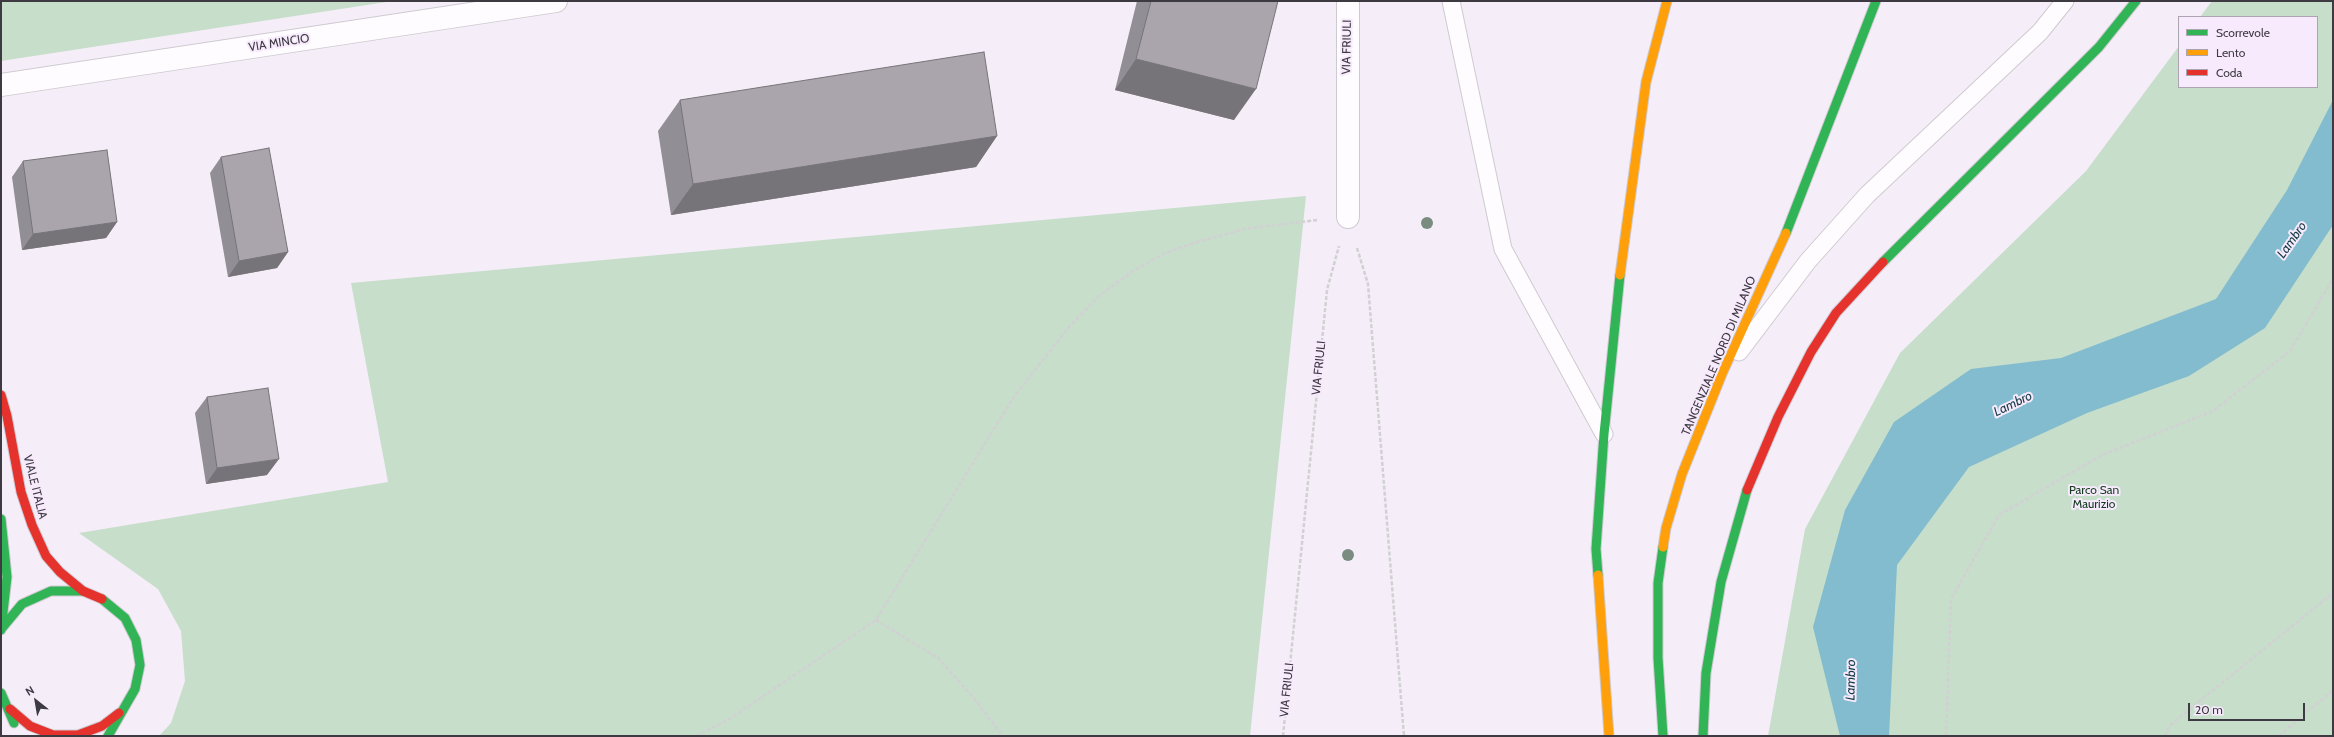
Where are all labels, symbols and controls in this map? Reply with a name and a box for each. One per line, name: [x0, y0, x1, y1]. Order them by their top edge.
legend: [2178, 16, 2318, 88]
street label: VIA FRIULI: [1339, 19, 1355, 75]
text: Scorrevole: [2216, 25, 2270, 40]
street label: VIA MINCIO: [248, 31, 310, 55]
text: Lento: [2216, 45, 2245, 60]
text: Coda: [2216, 65, 2242, 80]
water label: Lambro: [2274, 219, 2310, 261]
street label: TANGENZIALE NORD DI MILANO: [1679, 274, 1759, 438]
street label: VIA FRIULI: [1309, 340, 1329, 396]
water label: Lambro: [1991, 388, 2035, 420]
street label: VIALE ITALIA: [20, 453, 50, 521]
park label: Parco San Maurizio: [2069, 483, 2119, 511]
water label: Lambro: [1843, 659, 1859, 701]
street label: VIA FRIULI: [1277, 662, 1297, 718]
north arrow: [16, 681, 56, 721]
text: N: [23, 683, 37, 699]
scale bar: [2190, 695, 2307, 721]
text: 20 m: [2195, 702, 2223, 717]

